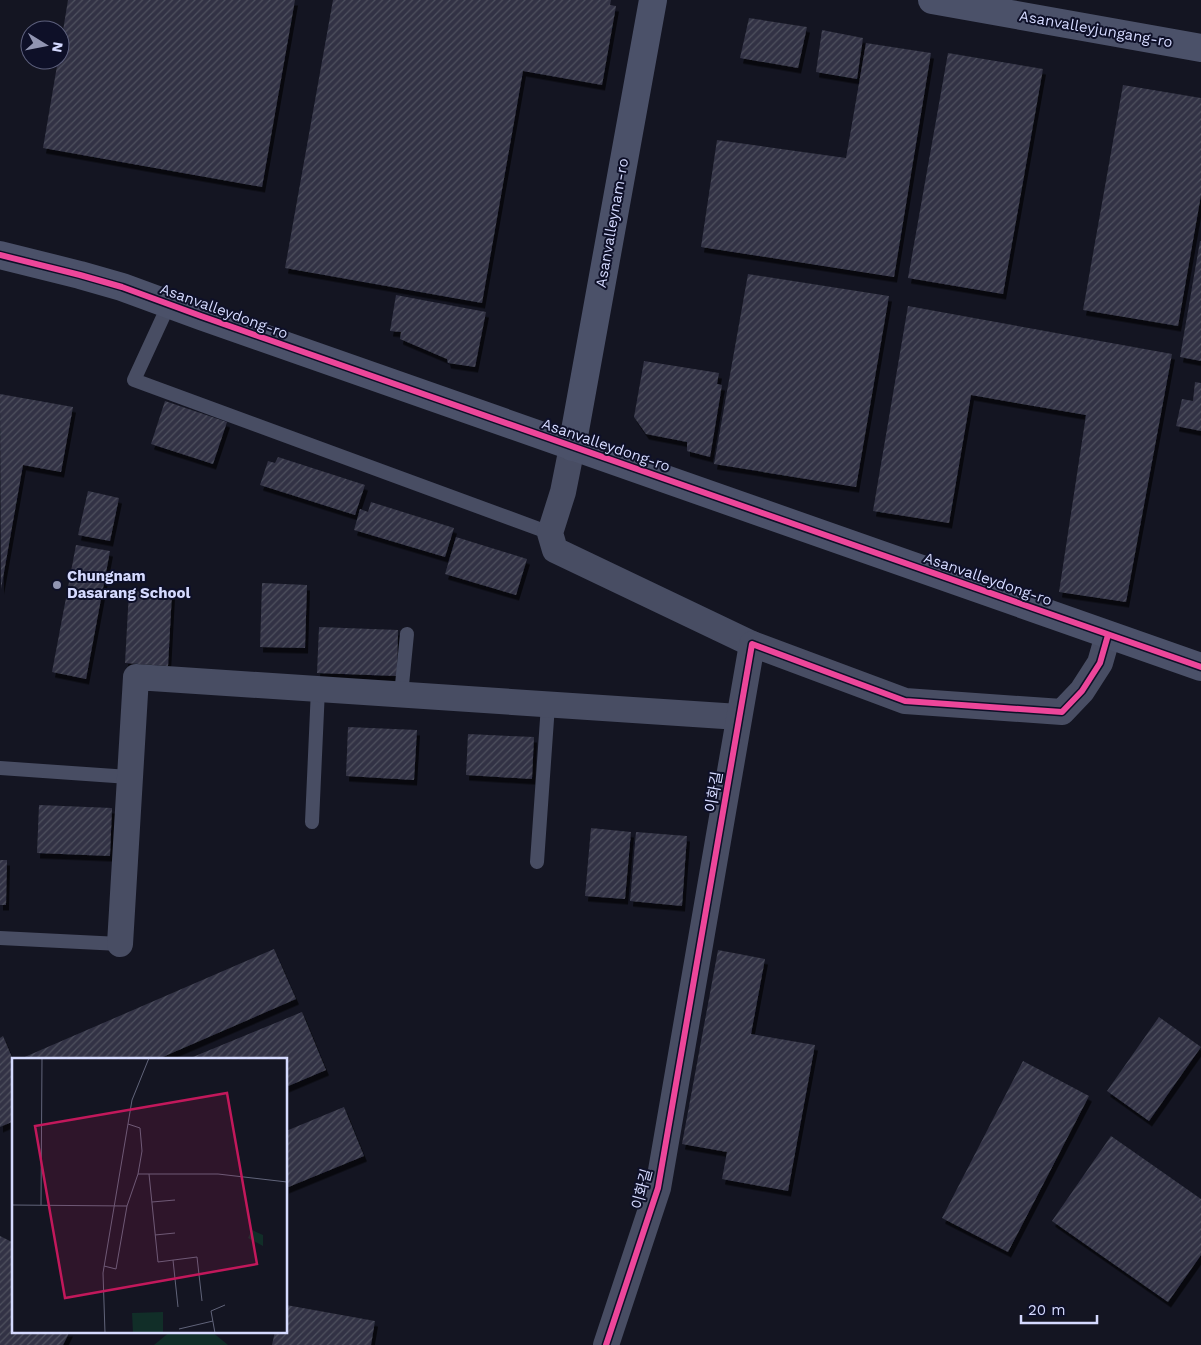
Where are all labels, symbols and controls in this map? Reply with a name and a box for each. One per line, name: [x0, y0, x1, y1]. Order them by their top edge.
street label: Asanvalleyjungang-ro: [1018, 7, 1174, 51]
north arrow: [20, 20, 70, 70]
text: N: [49, 41, 67, 54]
street label: Asanvalleynam-ro: [592, 157, 632, 289]
street label: Asanvalleydong-ro: [158, 279, 290, 343]
street label: Asanvalleydong-ro: [539, 415, 673, 475]
street label: Asanvalleydong-ro: [921, 549, 1055, 609]
place label: Chungnam Dasarang School: [67, 567, 191, 602]
marker: Chungnam Dasarang School: [51, 579, 63, 591]
street label: 이화길: [702, 770, 726, 814]
inset map: [12, 1058, 288, 1332]
street label: 이화길: [628, 1167, 656, 1211]
scale bar: [1021, 1292, 1097, 1324]
text: 20 m: [1028, 1301, 1066, 1319]

